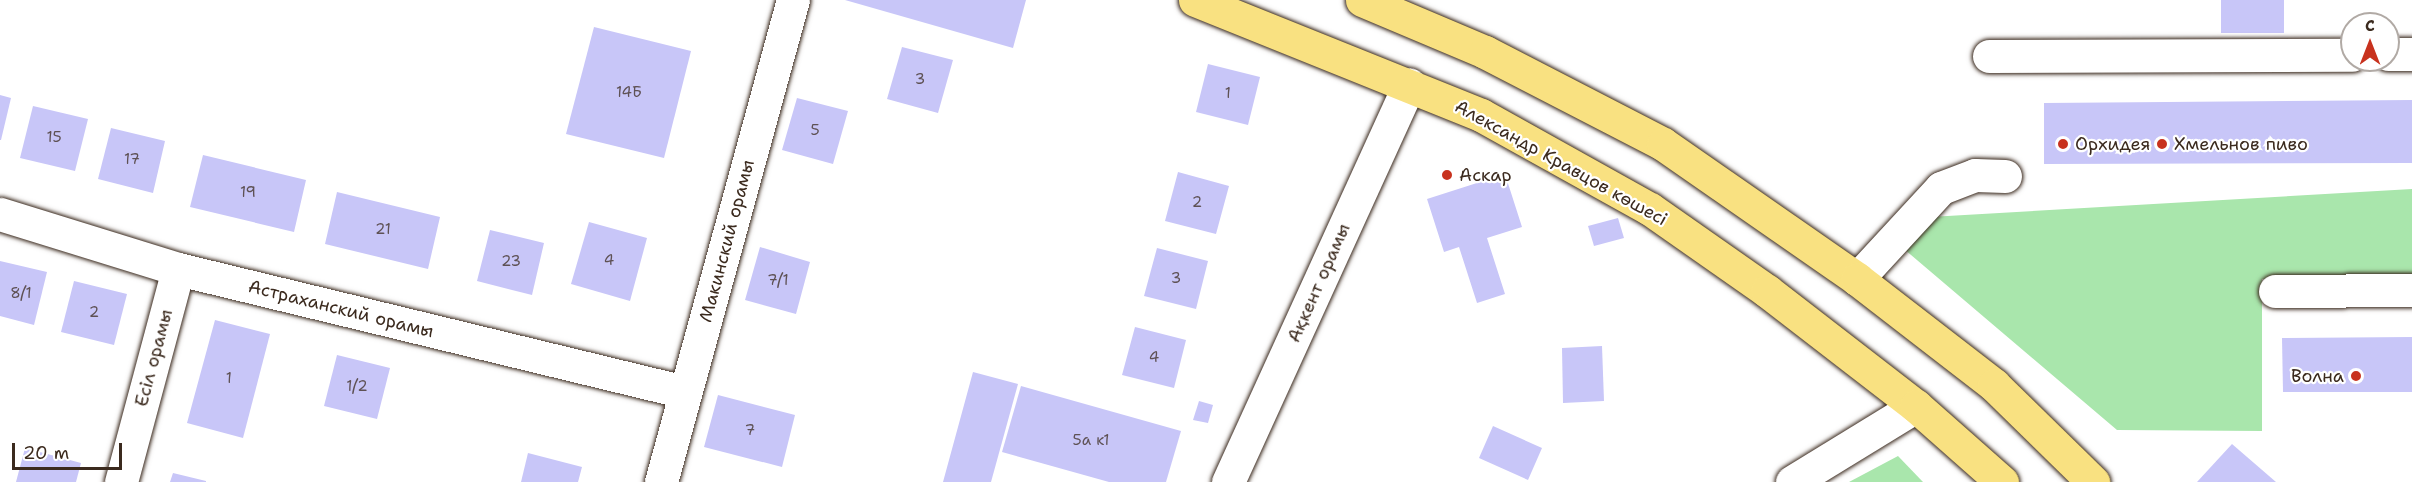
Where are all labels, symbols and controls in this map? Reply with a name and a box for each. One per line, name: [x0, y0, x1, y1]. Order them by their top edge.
north arrow: [2340, 12, 2400, 72]
text: С: [2365, 15, 2375, 36]
house number: 3: [915, 71, 925, 89]
house number: 14Б: [616, 84, 642, 102]
house number: 1: [1225, 85, 1231, 103]
street label: Александр Кравцов көшесі: [1451, 95, 1671, 231]
house number: 5: [810, 122, 820, 140]
house number: 15: [46, 129, 62, 147]
place label: Орхидея: [2075, 133, 2150, 155]
place label: Хмельнов пиво: [2174, 133, 2308, 155]
marker: Орхидея: [2056, 137, 2070, 151]
marker: Хмельнов пиво: [2155, 137, 2169, 151]
house number: 17: [124, 151, 140, 169]
street label: Макинский орамы: [695, 157, 759, 325]
place label: Аскар: [1459, 164, 1512, 186]
marker: Аскар: [1440, 168, 1454, 182]
house number: 19: [240, 184, 256, 202]
house number: 2: [1192, 194, 1202, 212]
street label: Ақкент орамы: [1283, 220, 1355, 346]
house number: 21: [375, 221, 391, 239]
house number: 4: [604, 252, 614, 270]
house number: 23: [501, 253, 521, 271]
house number: 3: [1171, 270, 1181, 288]
house number: 7/1: [767, 272, 789, 290]
street label: Астраханский орамы: [246, 275, 436, 343]
house number: 8/1: [10, 285, 32, 303]
house number: 2: [89, 304, 99, 322]
street label: Есіл орамы: [131, 307, 177, 409]
house number: 4: [1149, 349, 1159, 367]
place label: Волна: [2291, 365, 2344, 387]
marker: Волна: [2349, 369, 2363, 383]
house number: 1: [226, 370, 232, 388]
house number: 1/2: [346, 378, 368, 396]
house number: 7: [745, 422, 755, 440]
scale bar: [15, 431, 124, 469]
house number: 5а к1: [1072, 432, 1110, 450]
text: 20 m: [23, 441, 69, 465]

